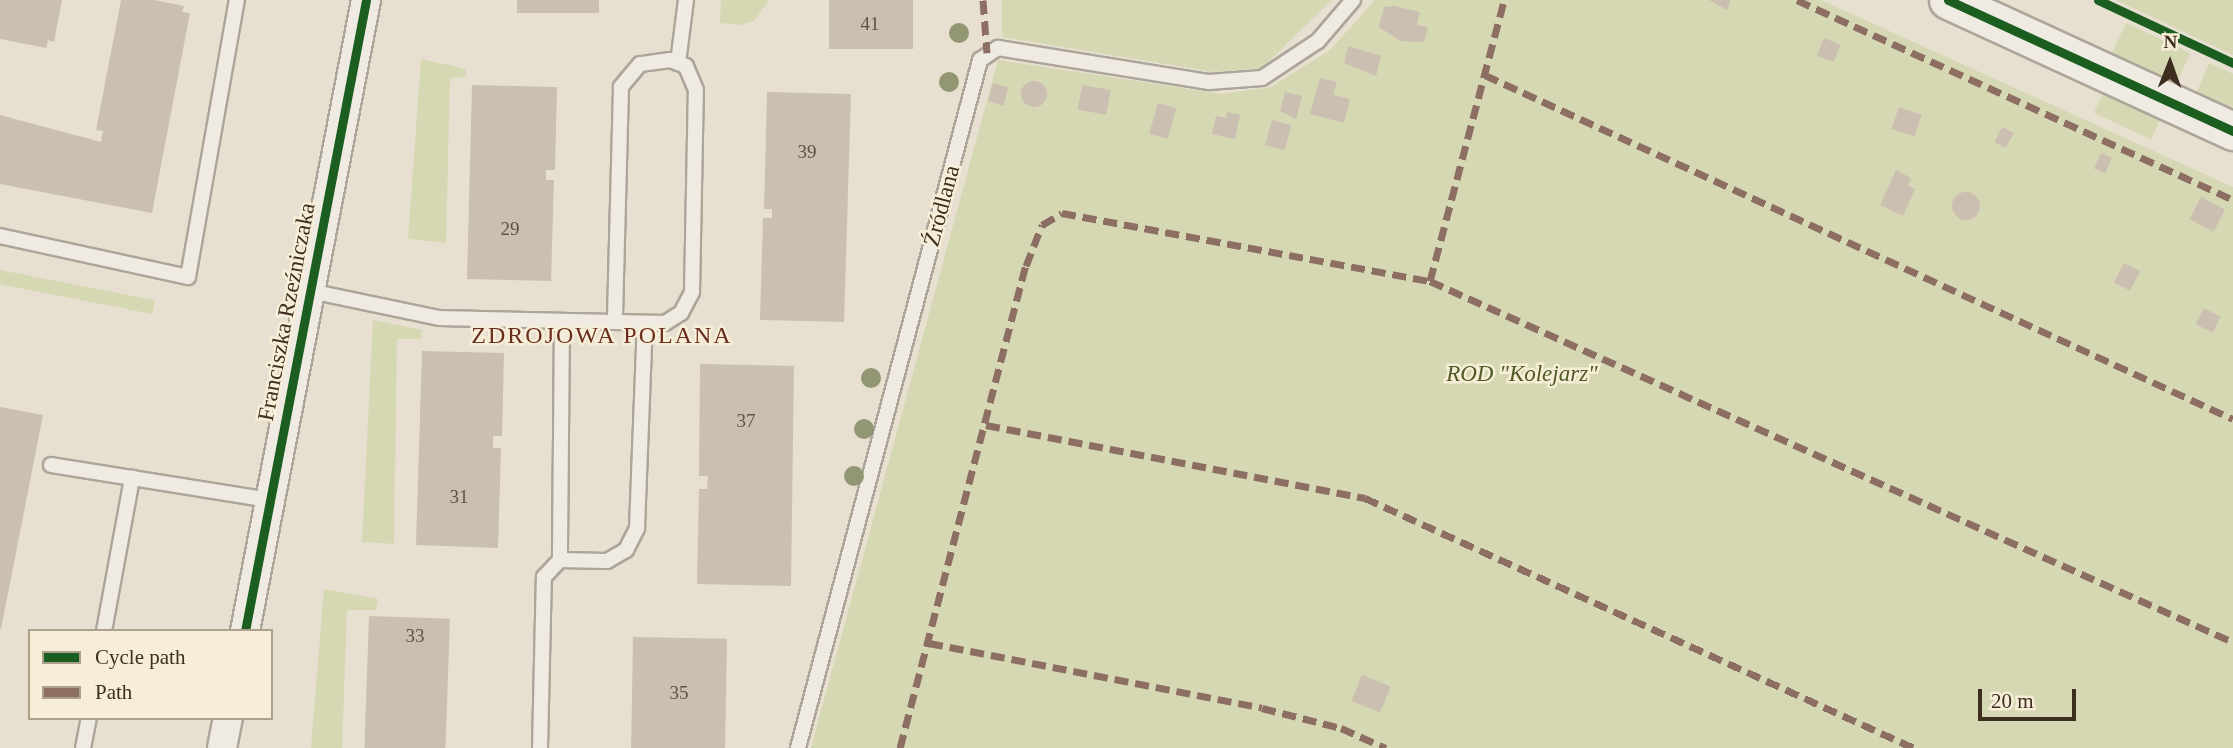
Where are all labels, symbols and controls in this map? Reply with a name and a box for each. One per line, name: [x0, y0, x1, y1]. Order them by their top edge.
house number: 41: [860, 13, 880, 35]
north arrow: [2135, 28, 2205, 98]
text: N: [2163, 31, 2177, 52]
house number: 39: [798, 141, 817, 163]
street label: Źródlana: [918, 162, 966, 250]
street label: Franciszka Rzeźniczaka: [252, 201, 322, 423]
house number: 29: [500, 218, 520, 240]
district label: ZDROJOWA POLANA: [473, 322, 731, 350]
park label: ROD "Kolejarz": [1446, 360, 1598, 388]
house number: 37: [736, 410, 756, 432]
house number: 31: [449, 486, 468, 508]
house number: 33: [406, 625, 424, 647]
legend: [28, 629, 273, 720]
text: Cycle path: [95, 645, 185, 669]
scale bar: [1981, 674, 2079, 718]
text: Path: [95, 680, 132, 704]
house number: 35: [670, 682, 688, 704]
text: 20 m: [1991, 689, 2034, 713]

